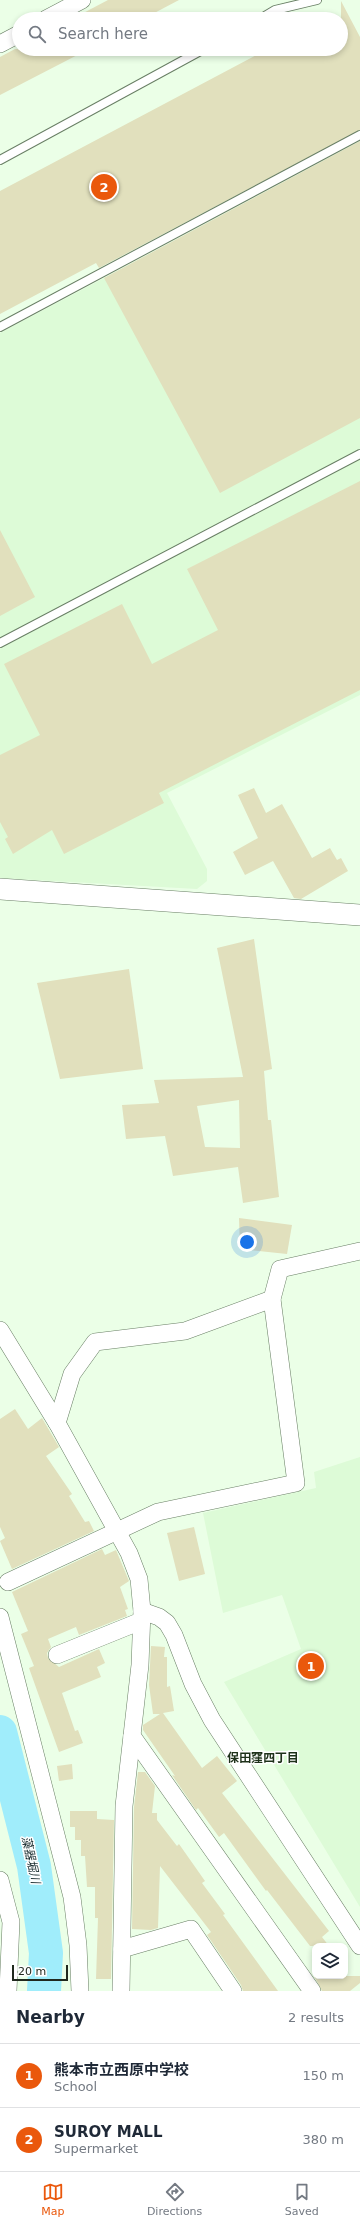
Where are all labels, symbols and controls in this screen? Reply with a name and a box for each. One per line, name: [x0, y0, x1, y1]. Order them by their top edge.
search box: [12, 12, 348, 56]
icon: search: [26, 23, 48, 45]
text: Search here: [58, 25, 148, 43]
pin: 2: [91, 172, 117, 202]
your location: [237, 1232, 257, 1252]
pin: 1: [298, 1651, 324, 1681]
district label: 保田窪四丁目: [227, 1751, 299, 1765]
water label: 藻器堀川: [19, 1835, 43, 1887]
map controls: [312, 1943, 348, 1979]
button: layers: [312, 1943, 348, 1979]
scale bar: [12, 1963, 68, 1982]
text: 20 m: [18, 1965, 46, 1978]
text: Nearby: [16, 2007, 85, 2027]
text: 2 results: [288, 2010, 344, 2025]
text: 熊本市立西原中学校: [54, 2061, 189, 2079]
text: 1: [24, 2068, 34, 2083]
text: 150 m: [302, 2068, 344, 2083]
text: School: [54, 2079, 97, 2094]
text: SUROY MALL: [54, 2123, 163, 2141]
text: 2: [24, 2132, 34, 2147]
text: 380 m: [302, 2132, 344, 2147]
text: Supermarket: [54, 2141, 138, 2156]
tab: Map: [41, 2181, 64, 2218]
tab: Directions: [147, 2181, 202, 2218]
tab: Saved: [285, 2181, 319, 2218]

